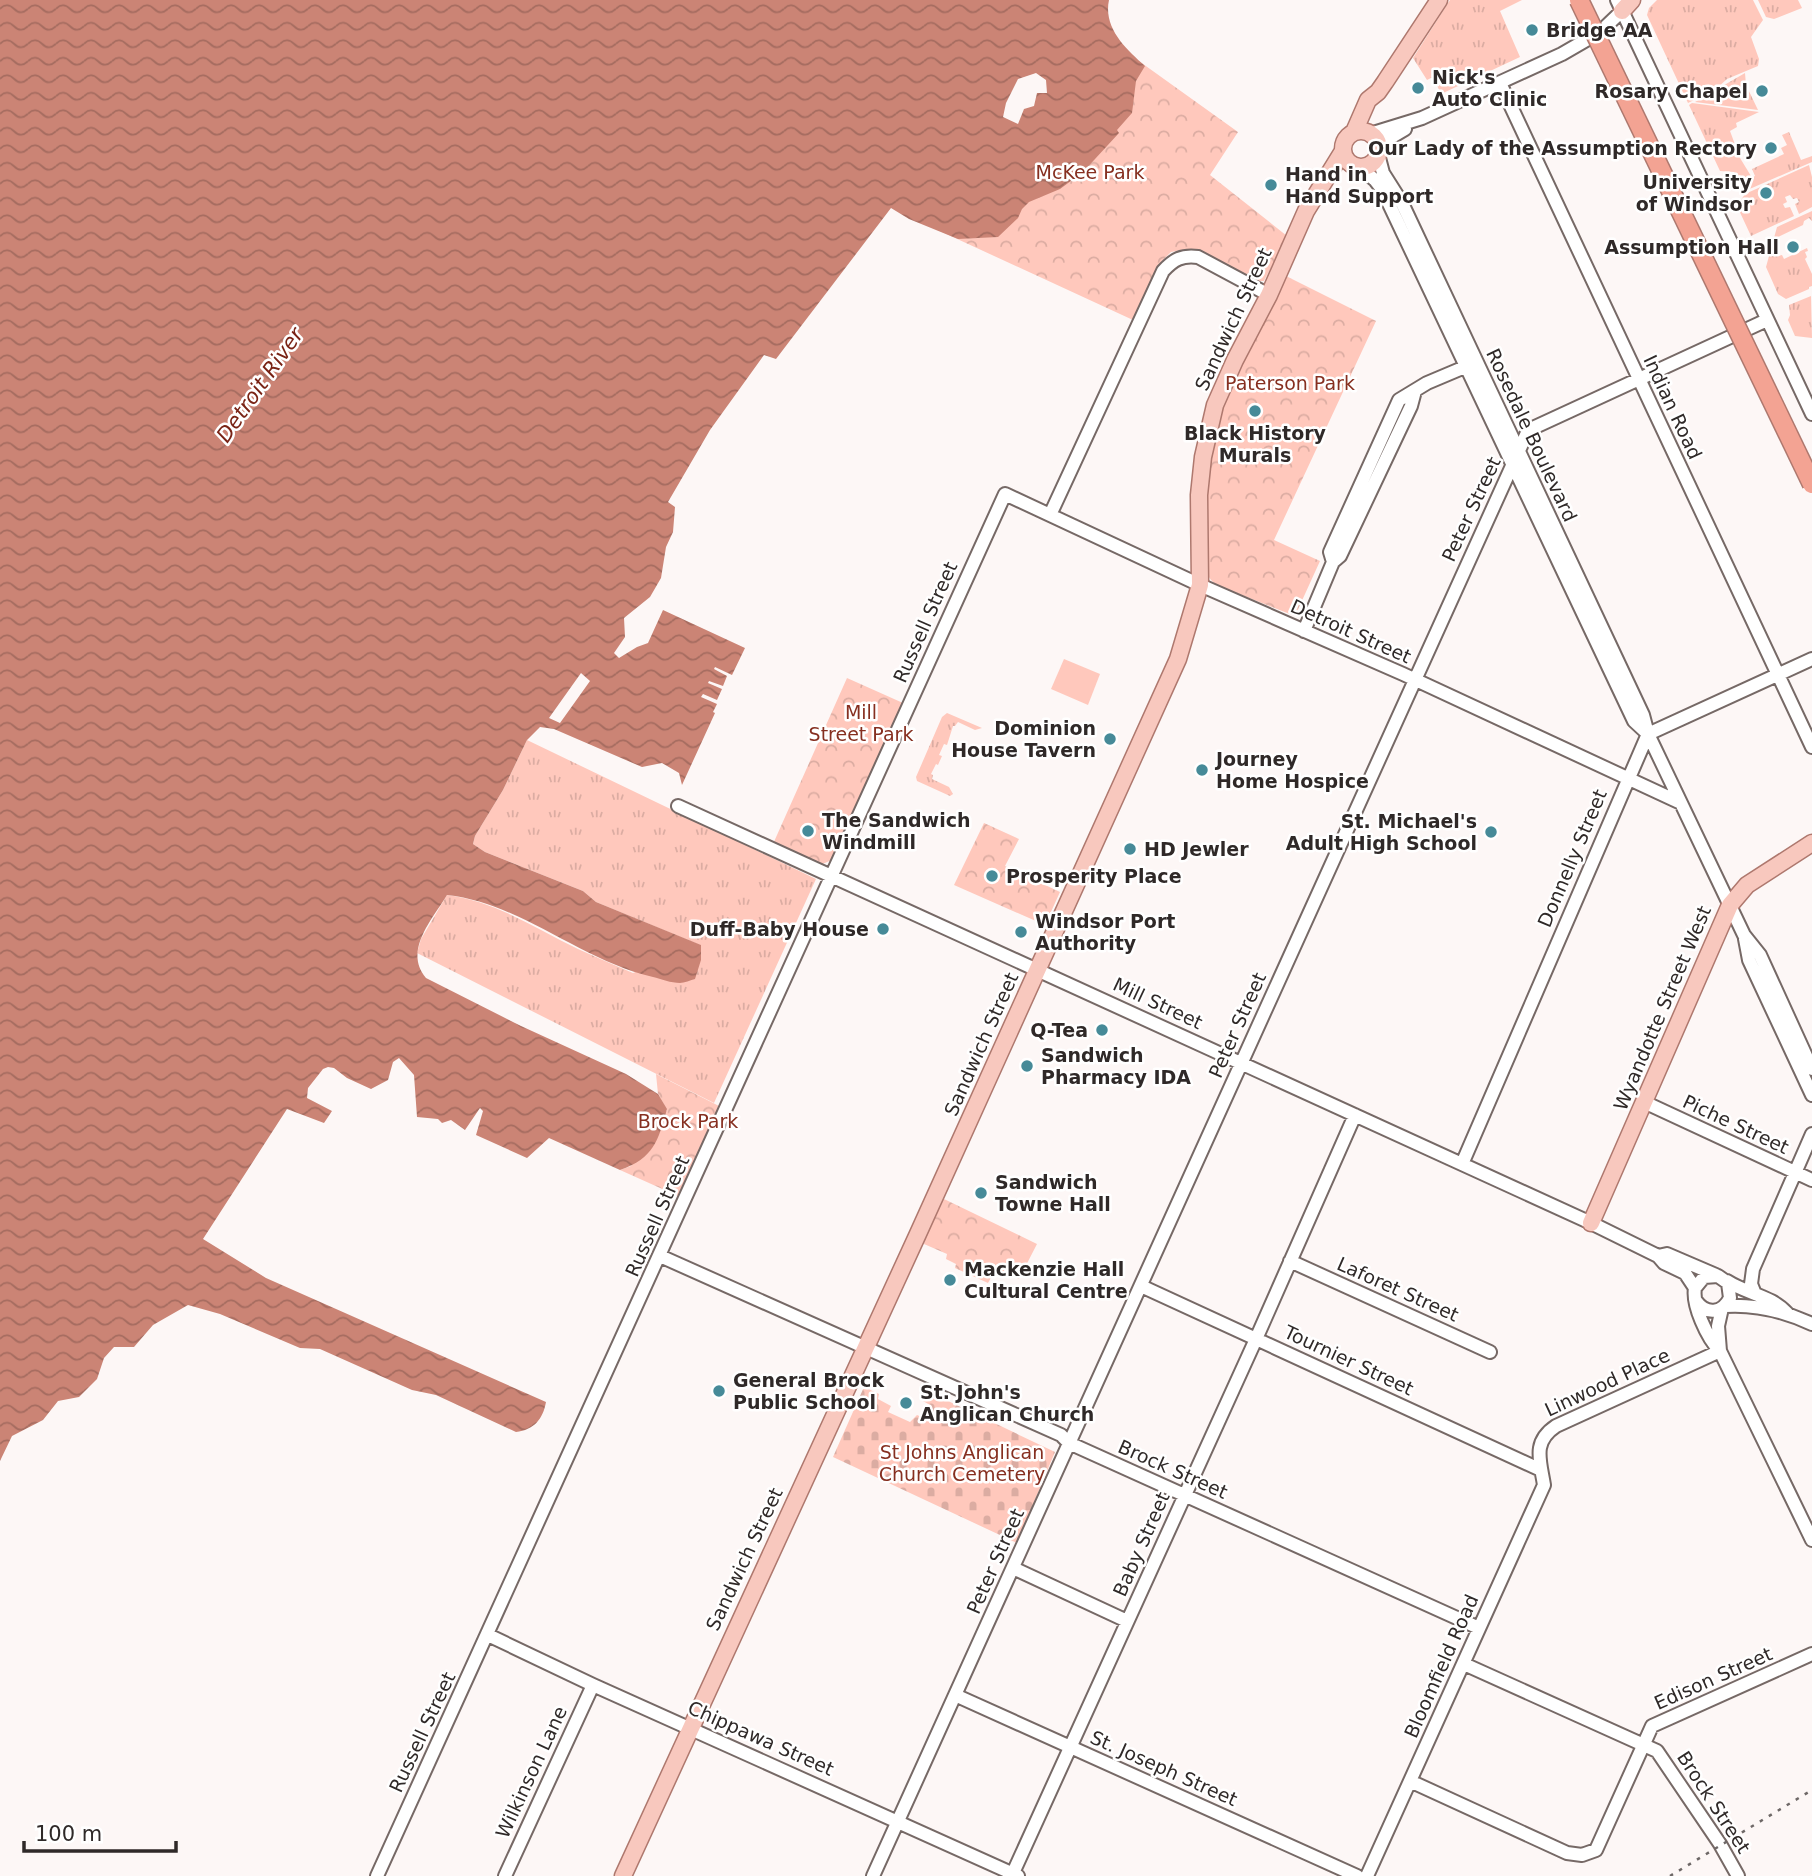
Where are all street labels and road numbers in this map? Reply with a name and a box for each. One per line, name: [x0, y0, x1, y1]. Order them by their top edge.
street label: Sandwich Street: [1190, 244, 1276, 394]
street label: Rosedale Boulevard: [1482, 345, 1582, 525]
street label: Indian Road: [1639, 351, 1707, 463]
street label: Peter Street: [1437, 453, 1505, 565]
street label: Russell Street: [888, 558, 962, 686]
street label: Detroit Street: [1287, 595, 1415, 667]
street label: Donnelly Street: [1533, 786, 1611, 930]
street label: Wyandotte Street West: [1609, 902, 1715, 1114]
street label: Sandwich Street: [939, 969, 1023, 1119]
street label: Peter Street: [1204, 969, 1270, 1081]
street label: Mill Street: [1110, 973, 1206, 1033]
street label: Piche Street: [1680, 1090, 1792, 1158]
street label: Russell Street: [620, 1152, 694, 1280]
street label: Laforet Street: [1334, 1252, 1462, 1326]
street label: Tournier Street: [1280, 1320, 1417, 1400]
street label: Linwood Place: [1541, 1343, 1673, 1421]
street label: Brock Street: [1115, 1435, 1231, 1503]
street label: Sandwich Street: [701, 1484, 787, 1634]
street label: Baby Street: [1108, 1488, 1174, 1600]
street label: Peter Street: [962, 1505, 1028, 1617]
street label: Bloomfield Road: [1399, 1591, 1483, 1741]
street label: Edison Street: [1651, 1642, 1775, 1714]
street label: Russell Street: [385, 1668, 459, 1796]
street label: Chippawa Street: [685, 1696, 837, 1780]
street label: Wilkinson Lane: [491, 1703, 571, 1841]
street label: St. Joseph Street: [1087, 1726, 1241, 1810]
street label: Brock Street: [1673, 1747, 1755, 1857]

